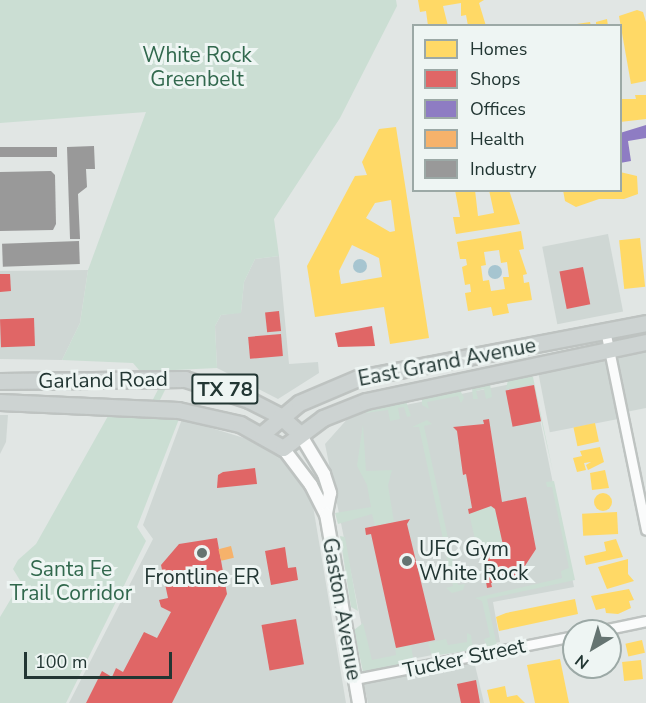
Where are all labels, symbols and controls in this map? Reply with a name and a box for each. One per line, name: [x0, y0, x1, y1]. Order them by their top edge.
legend: [412, 24, 622, 192]
text: Homes: [470, 37, 527, 61]
park label: White Rock Greenbelt: [142, 42, 252, 92]
text: Shops: [470, 67, 520, 91]
text: Offices: [470, 97, 526, 121]
text: Health: [470, 127, 525, 151]
text: Industry: [470, 157, 537, 181]
street label: East Grand Avenue: [356, 332, 538, 392]
street label: Garland Road: [38, 366, 168, 394]
road number: TX 78: [190, 372, 260, 406]
street label: Gaston Avenue: [317, 536, 367, 682]
place label: UFC Gym White Rock: [419, 536, 528, 586]
marker: Frontline ER: [193, 544, 211, 562]
marker: UFC Gym White Rock: [400, 554, 414, 568]
park label: Santa Fe Trail Corridor: [10, 556, 132, 606]
place label: Frontline ER: [144, 564, 260, 590]
north arrow: [562, 619, 622, 679]
street label: Tucker Street: [401, 633, 527, 683]
scale bar: [27, 640, 176, 678]
text: N: [571, 649, 594, 674]
text: 100 m: [35, 650, 87, 674]

